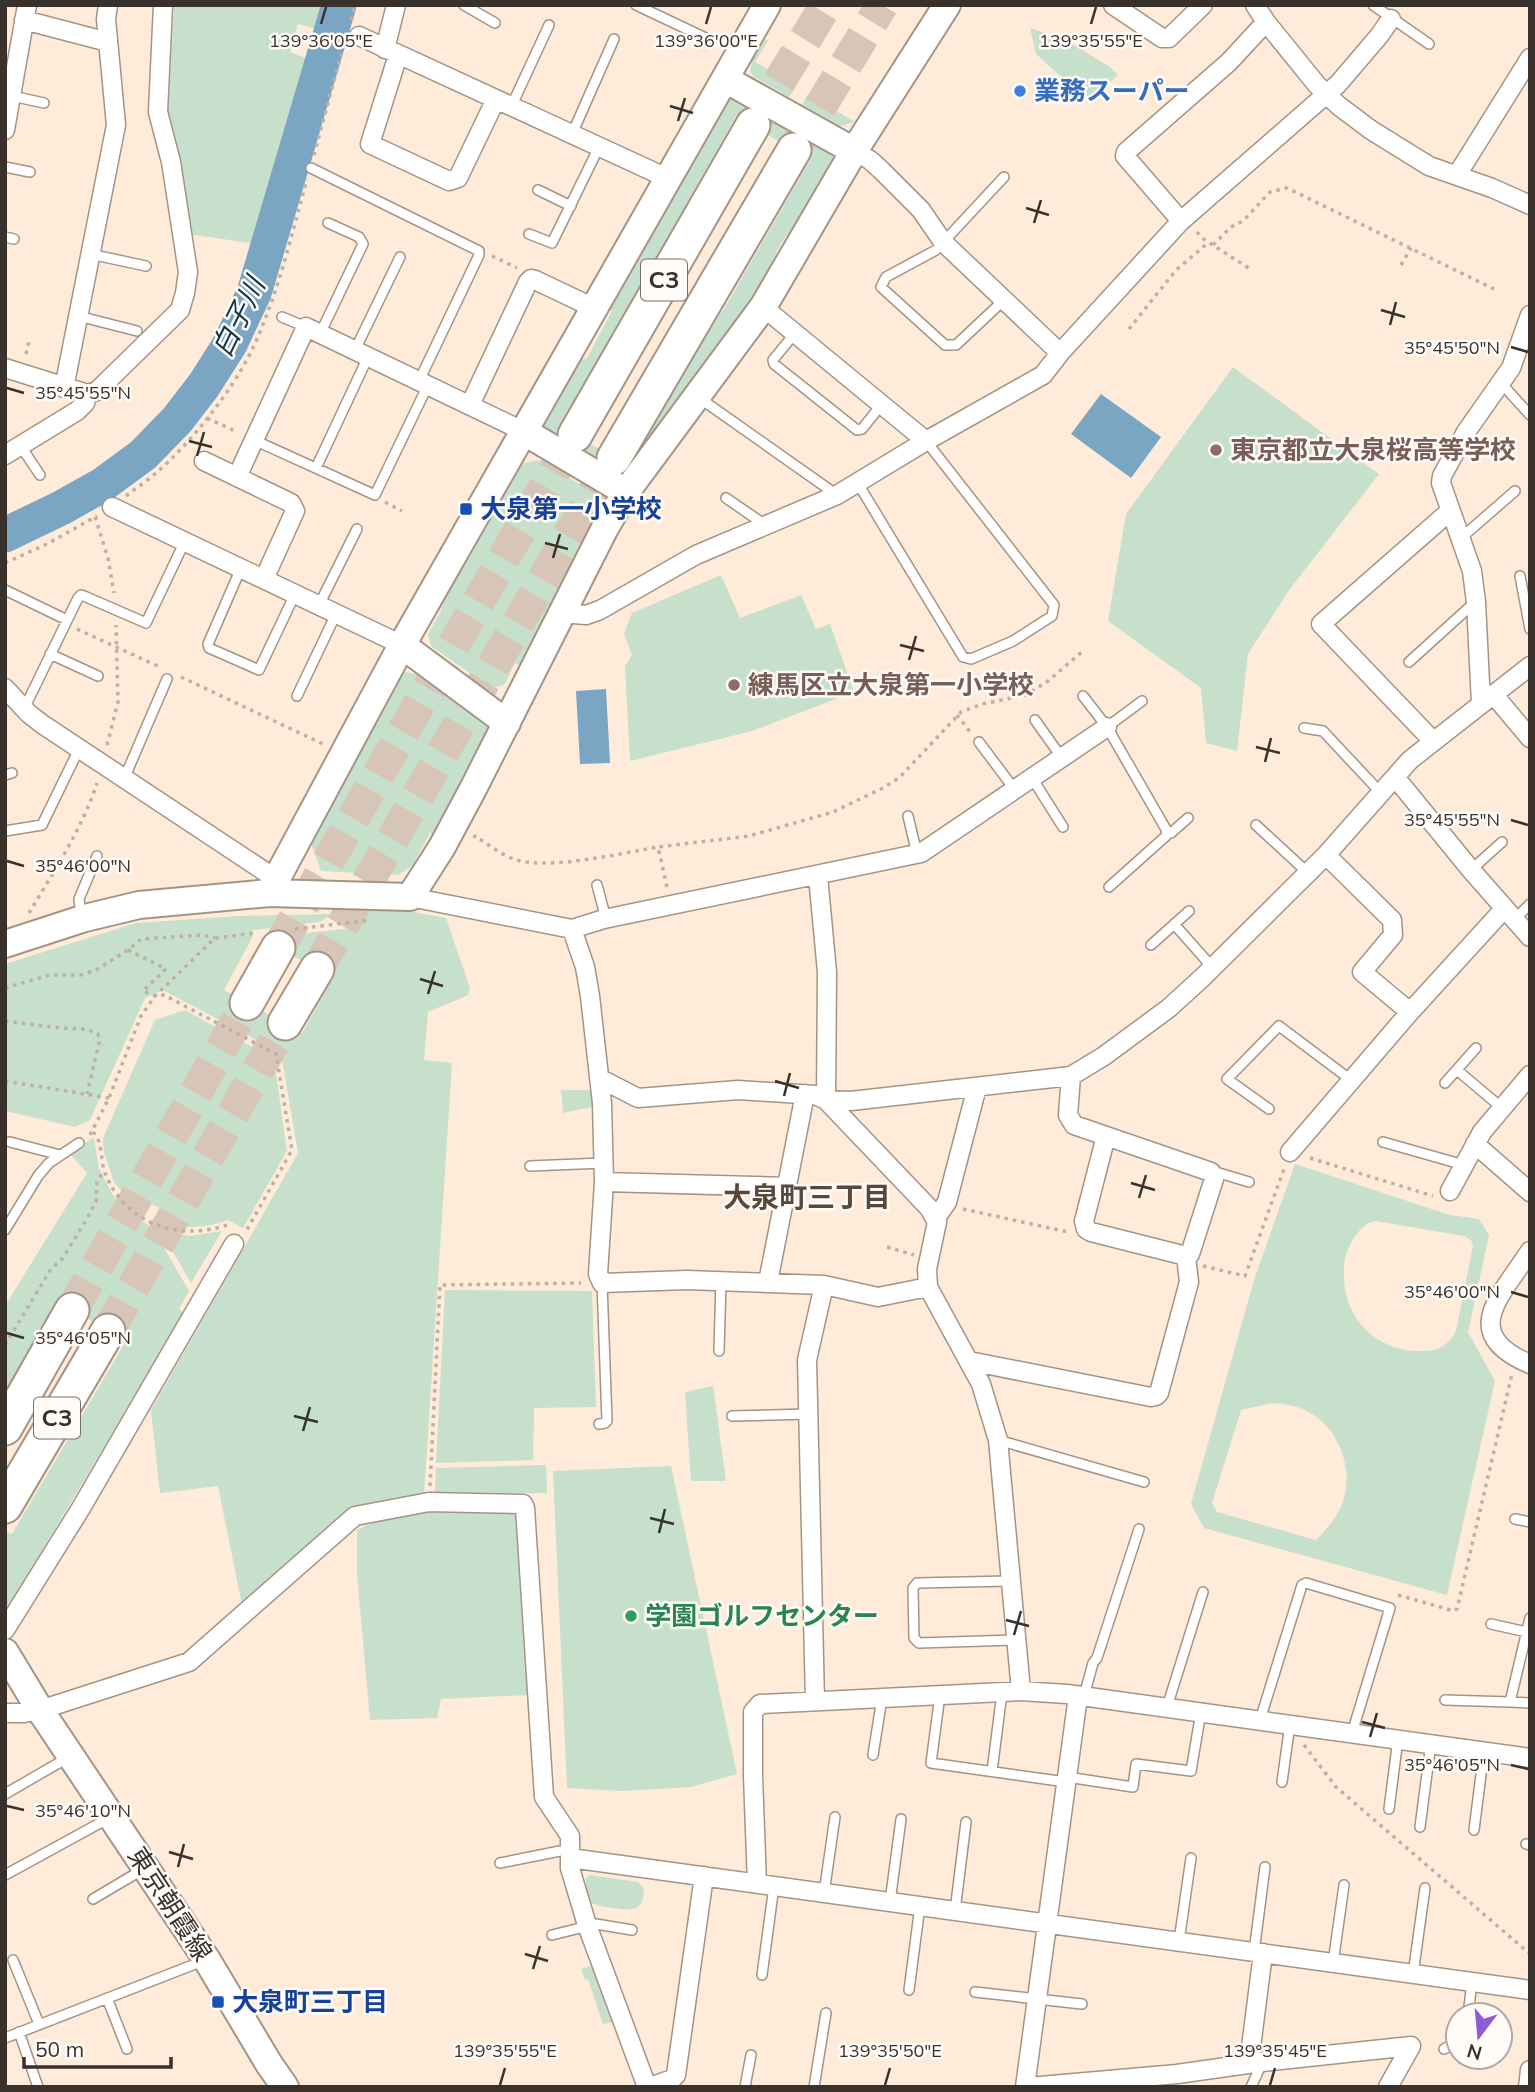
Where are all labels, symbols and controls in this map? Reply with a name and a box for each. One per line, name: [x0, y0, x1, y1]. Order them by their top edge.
text: 139°36'05"E: [269, 29, 373, 52]
text: 139°36'00"E: [654, 29, 758, 52]
text: 139°35'55"E: [1039, 29, 1143, 52]
place label: 業務スーパー: [1034, 74, 1190, 107]
marker: 業務スーパー: [1012, 83, 1028, 99]
road number: C3: [641, 260, 687, 300]
water label: 白子川: [203, 269, 273, 362]
text: 35°45'50"N: [1404, 336, 1500, 359]
text: 35°45'55"N: [35, 381, 131, 404]
place label: 東京都立大泉桜高等学校: [1230, 433, 1516, 466]
marker: 東京都立大泉桜高等学校: [1208, 442, 1224, 458]
place label: 大泉第一小学校: [480, 492, 662, 525]
marker: 大泉第一小学校: [458, 501, 474, 517]
place label: 練馬区立大泉第一小学校: [748, 668, 1034, 701]
marker: 練馬区立大泉第一小学校: [726, 677, 742, 693]
text: 35°45'55"N: [1404, 808, 1500, 831]
text: 35°46'00"N: [35, 854, 131, 877]
district label: 大泉町三丁目: [723, 1179, 891, 1214]
text: 35°46'00"N: [1404, 1280, 1500, 1303]
text: 35°46'05"N: [35, 1326, 131, 1349]
road number: C3: [34, 1398, 80, 1438]
place label: 学園ゴルフセンター: [645, 1599, 879, 1632]
marker: 学園ゴルフセンター: [623, 1608, 639, 1624]
text: 35°46'05"N: [1404, 1753, 1500, 1776]
text: 35°46'10"N: [35, 1799, 131, 1822]
street label: 東京朝霞線: [121, 1840, 220, 1967]
place label: 大泉町三丁目: [232, 1985, 388, 2018]
marker: 大泉町三丁目: [210, 1994, 226, 2010]
north arrow: [1444, 2001, 1514, 2071]
scale bar: [24, 2025, 172, 2070]
text: 50 m: [35, 2036, 84, 2062]
text: 139°35'55"E: [453, 2039, 557, 2062]
text: 139°35'50"E: [838, 2039, 942, 2062]
text: 139°35'45"E: [1223, 2039, 1327, 2062]
text: N: [1464, 2039, 1485, 2066]

